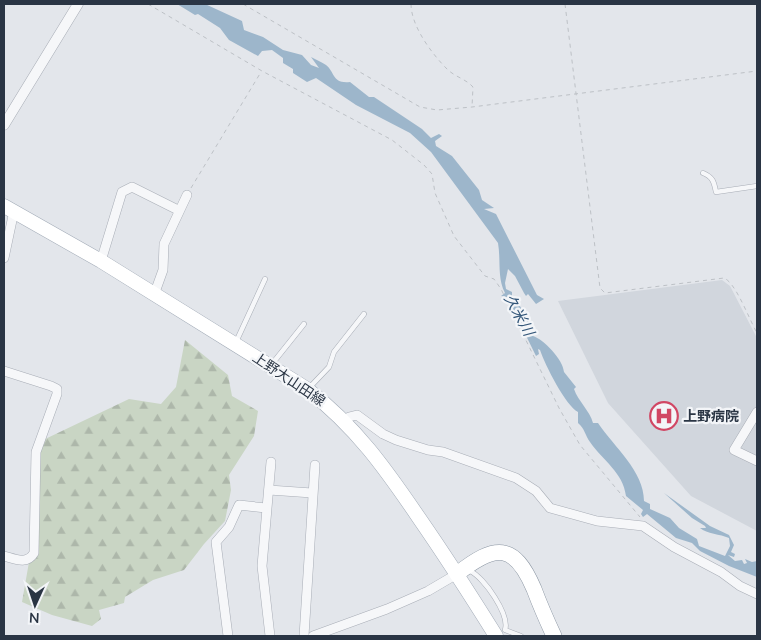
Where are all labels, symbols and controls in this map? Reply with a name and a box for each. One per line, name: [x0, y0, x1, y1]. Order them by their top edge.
water label: 久米川: [499, 290, 540, 341]
street label: 上野大山田線: [249, 348, 329, 411]
hospital icon: 上野病院: [649, 401, 679, 431]
place label: 上野病院: [683, 407, 739, 426]
north arrow: [10, 580, 60, 630]
text: N: [29, 608, 40, 627]

